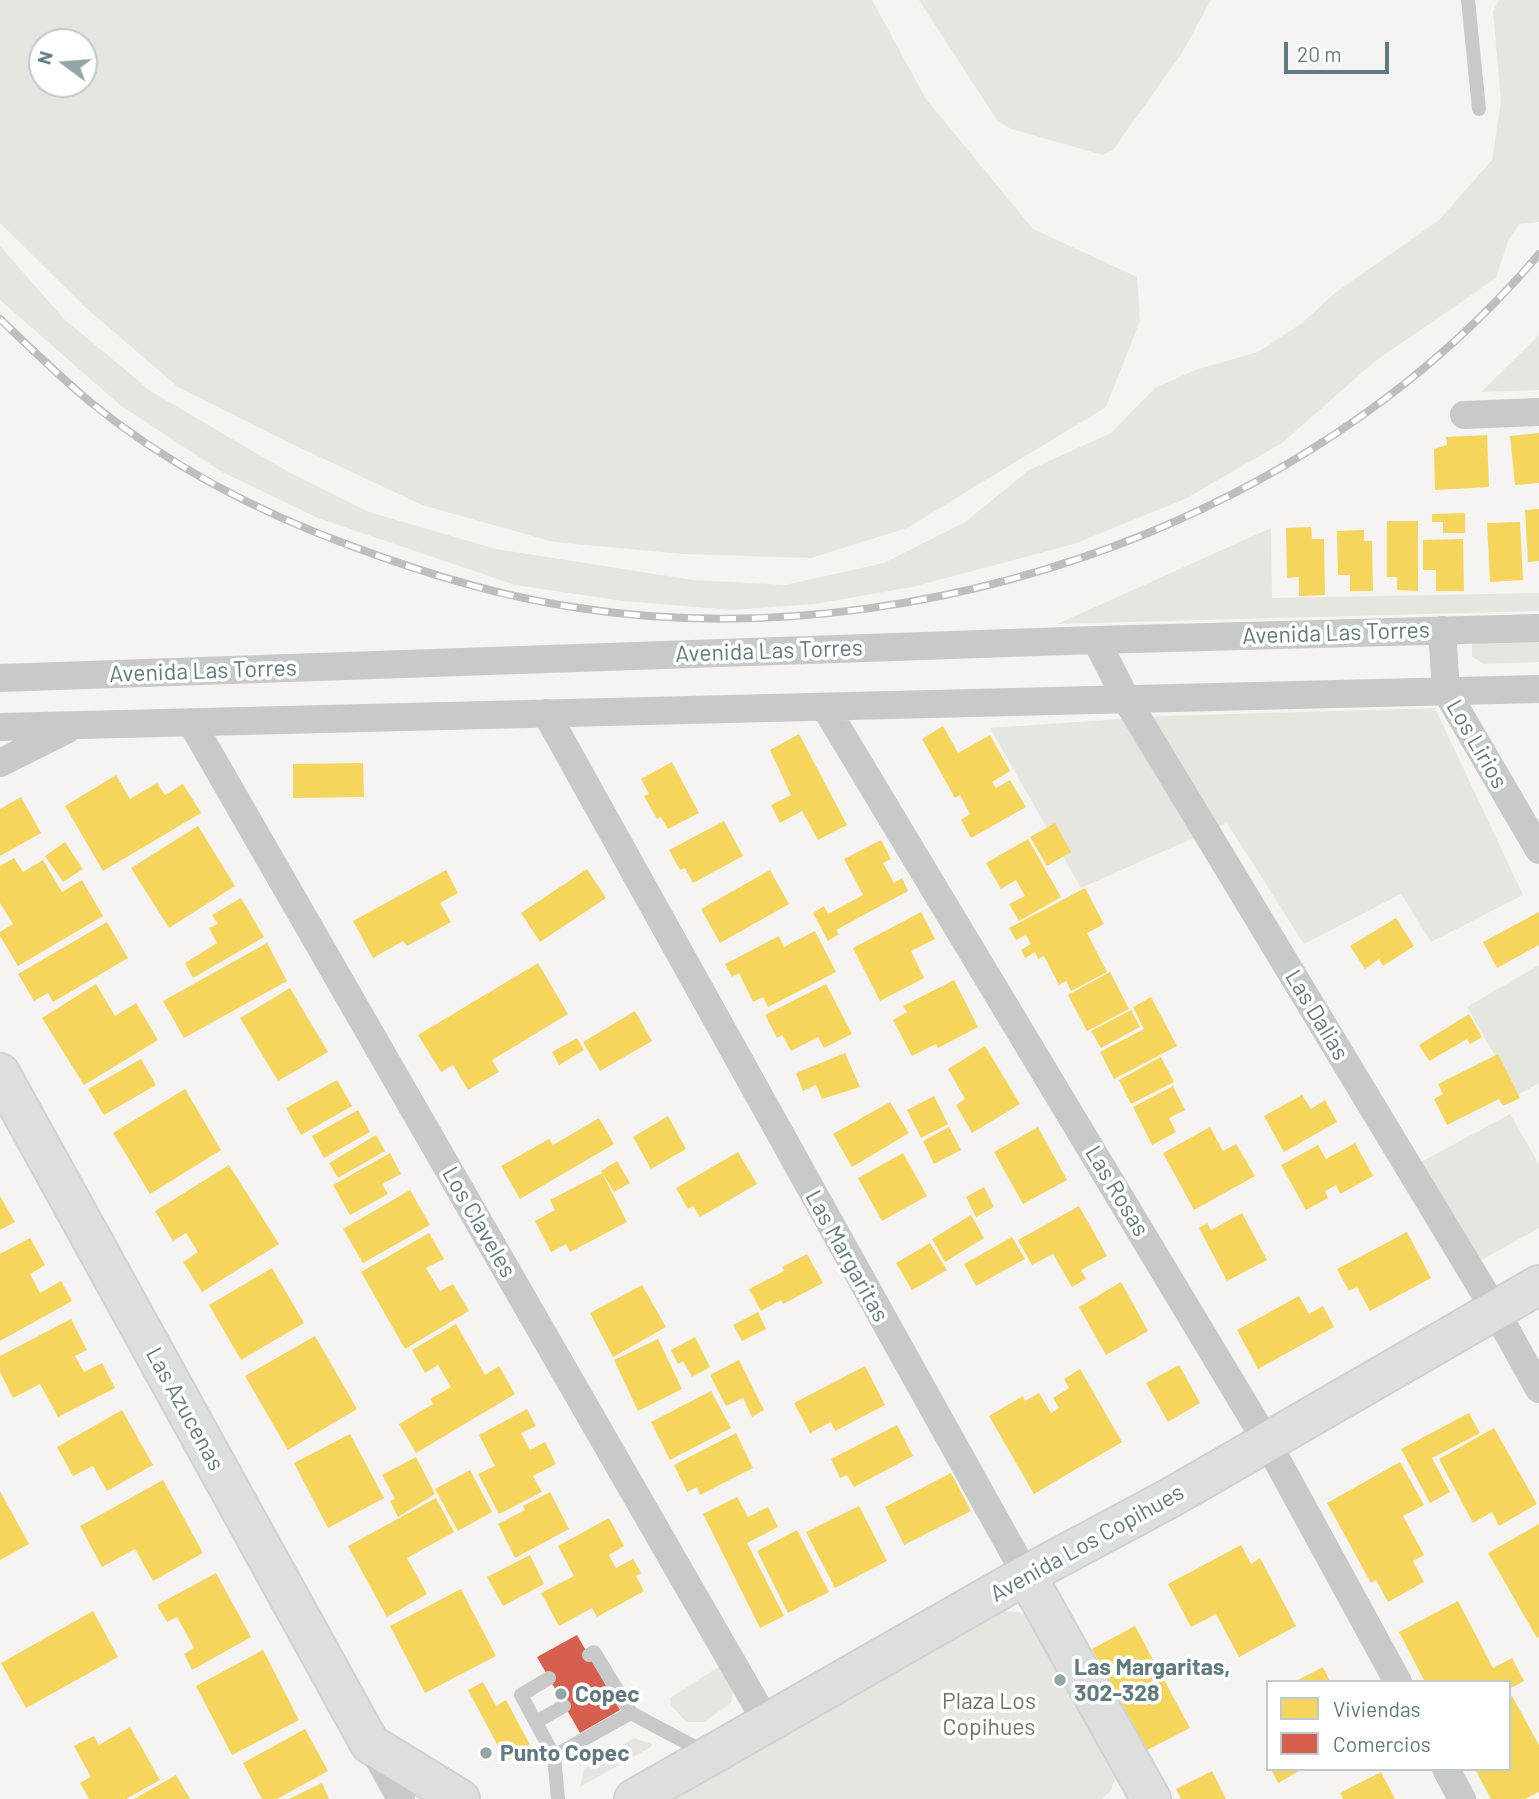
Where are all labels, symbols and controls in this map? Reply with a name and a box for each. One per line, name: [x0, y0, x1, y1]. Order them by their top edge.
north arrow: [28, 28, 98, 98]
scale bar: [1287, 28, 1392, 72]
text: 20 m: [1297, 41, 1342, 66]
text: N: [31, 48, 57, 67]
street label: Avenida Las Torres: [1242, 616, 1430, 650]
street label: Avenida Las Torres: [675, 634, 863, 668]
street label: Avenida Las Torres: [109, 654, 297, 688]
street label: Los Lirios: [1441, 695, 1513, 793]
street label: Las Dalias: [1279, 965, 1355, 1065]
street label: Las Rosas: [1079, 1141, 1155, 1241]
street label: Los Claveles: [436, 1162, 522, 1282]
street label: Las Margaritas: [799, 1185, 895, 1327]
street label: Las Azucenas: [140, 1343, 230, 1475]
street label: Avenida Los Copihues: [985, 1478, 1189, 1608]
place label: Las Margaritas, 302-328: [1074, 1653, 1230, 1707]
marker: Las Margaritas, 302-328: [1052, 1672, 1068, 1688]
place label: Copec: [575, 1680, 640, 1708]
legend: [1266, 1680, 1511, 1771]
marker: Copec: [553, 1686, 569, 1702]
park label: Plaza Los Copihues: [942, 1687, 1036, 1741]
text: Viviendas: [1333, 1696, 1421, 1721]
text: Comercios: [1333, 1731, 1431, 1756]
place label: Punto Copec: [500, 1739, 630, 1767]
marker: Punto Copec: [478, 1745, 494, 1761]

